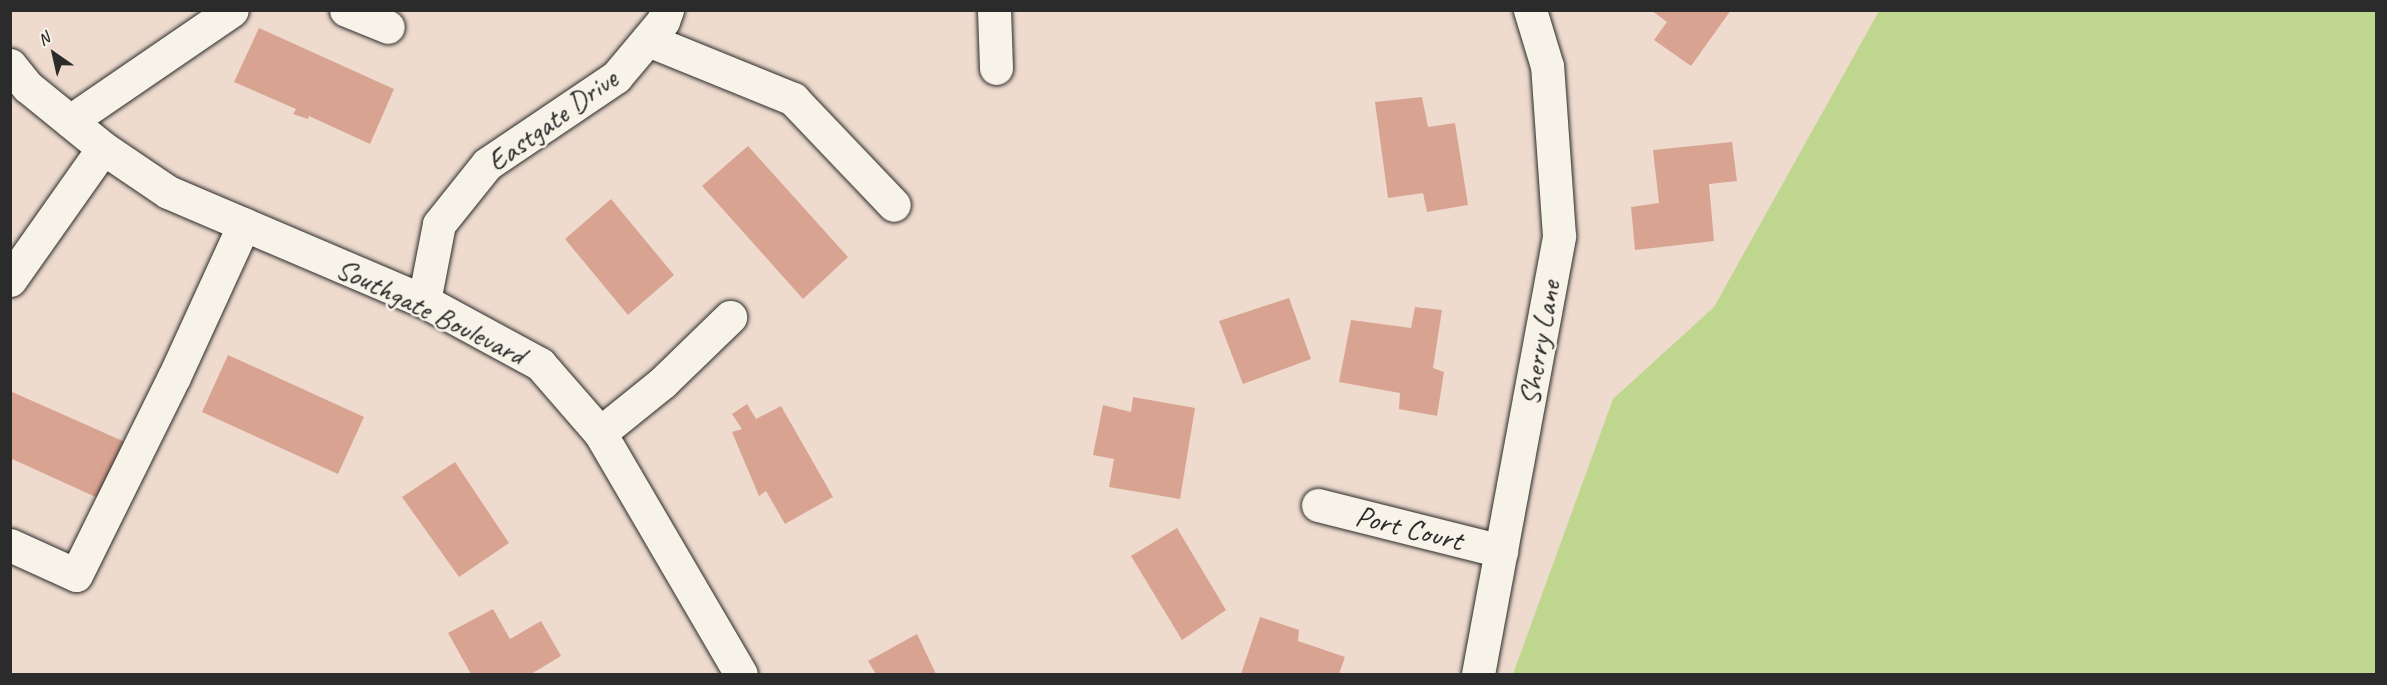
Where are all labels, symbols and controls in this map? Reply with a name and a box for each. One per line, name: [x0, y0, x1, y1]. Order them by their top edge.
north arrow: [24, 24, 84, 84]
text: N: [34, 28, 54, 50]
street label: Eastgate Drive: [480, 61, 624, 179]
street label: Southgate Boulevard: [330, 249, 532, 373]
street label: Sherry Lane: [1510, 277, 1568, 409]
street label: Port Court: [1352, 497, 1466, 559]

